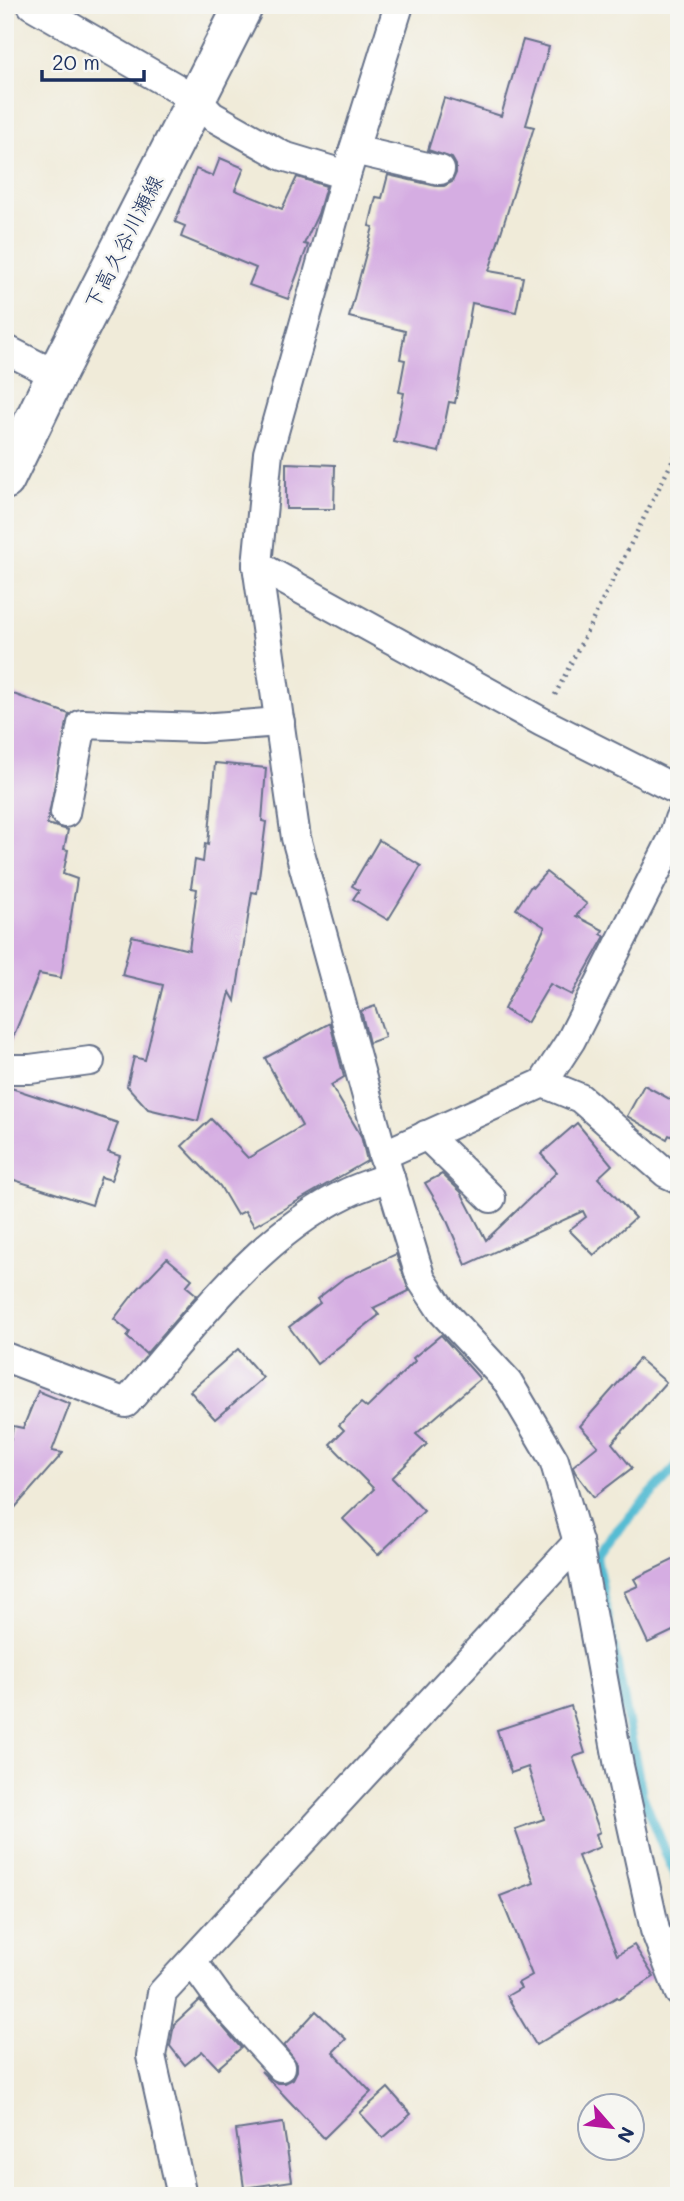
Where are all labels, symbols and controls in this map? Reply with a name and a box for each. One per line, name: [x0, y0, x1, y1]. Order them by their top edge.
scale bar: [42, 38, 144, 82]
text: 20 m: [52, 48, 100, 75]
street label: 下高久谷川瀬線: [77, 170, 168, 313]
north arrow: [576, 2092, 646, 2162]
text: N: [612, 2123, 641, 2147]

